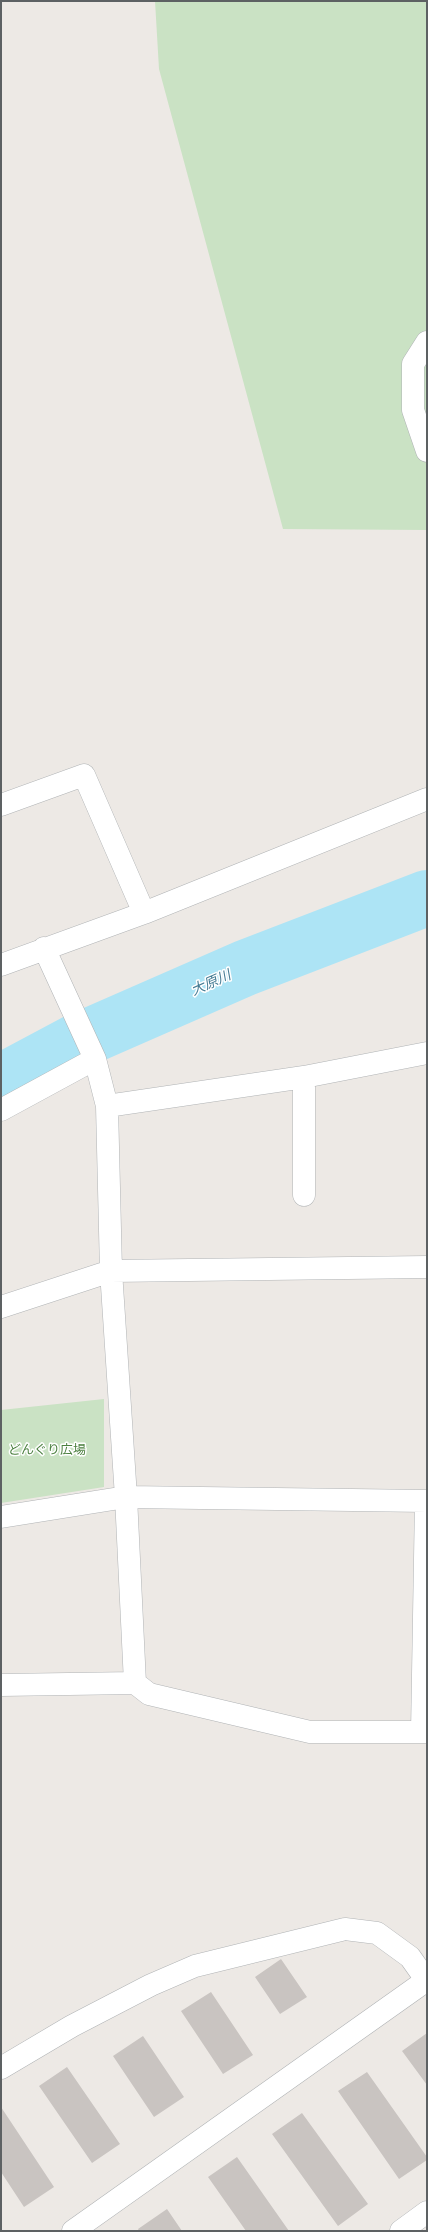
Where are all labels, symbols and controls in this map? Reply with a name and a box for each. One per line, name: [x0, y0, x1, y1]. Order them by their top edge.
water label: 大原川: [188, 967, 234, 999]
park label: どんぐり広場: [8, 1442, 86, 1458]

